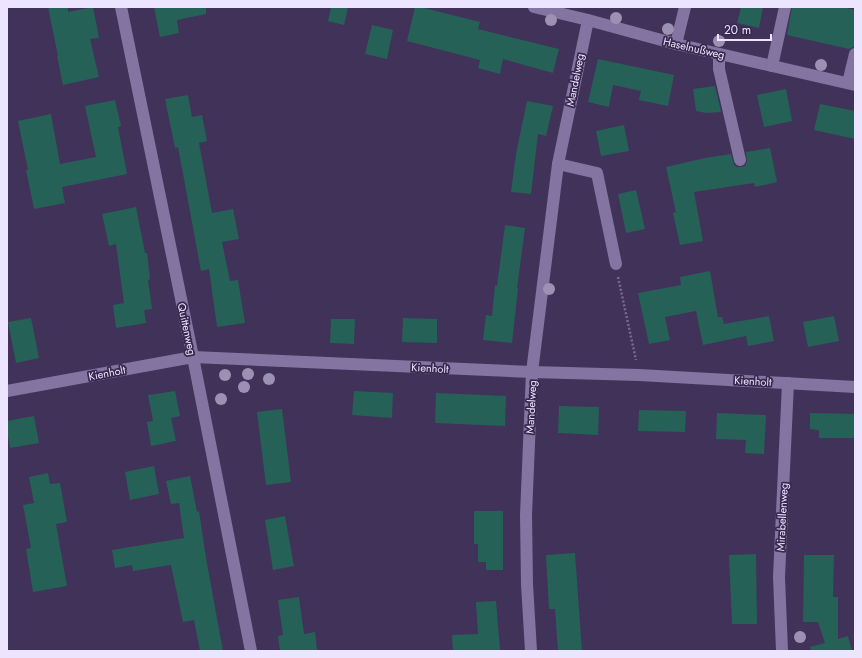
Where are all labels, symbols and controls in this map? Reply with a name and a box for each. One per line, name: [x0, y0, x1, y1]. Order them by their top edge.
scale bar: [718, 16, 771, 42]
text: 20 m: [724, 21, 751, 39]
street label: Haselnußweg: [662, 33, 726, 63]
street label: Mandelweg: [562, 52, 588, 108]
street label: Quittenweg: [174, 301, 200, 357]
street label: Kienholt: [411, 359, 449, 377]
street label: Kienholt: [87, 362, 127, 384]
street label: Kienholt: [734, 372, 772, 390]
street label: Mandelweg: [522, 380, 540, 434]
street label: Mirabellenweg: [772, 482, 792, 552]

